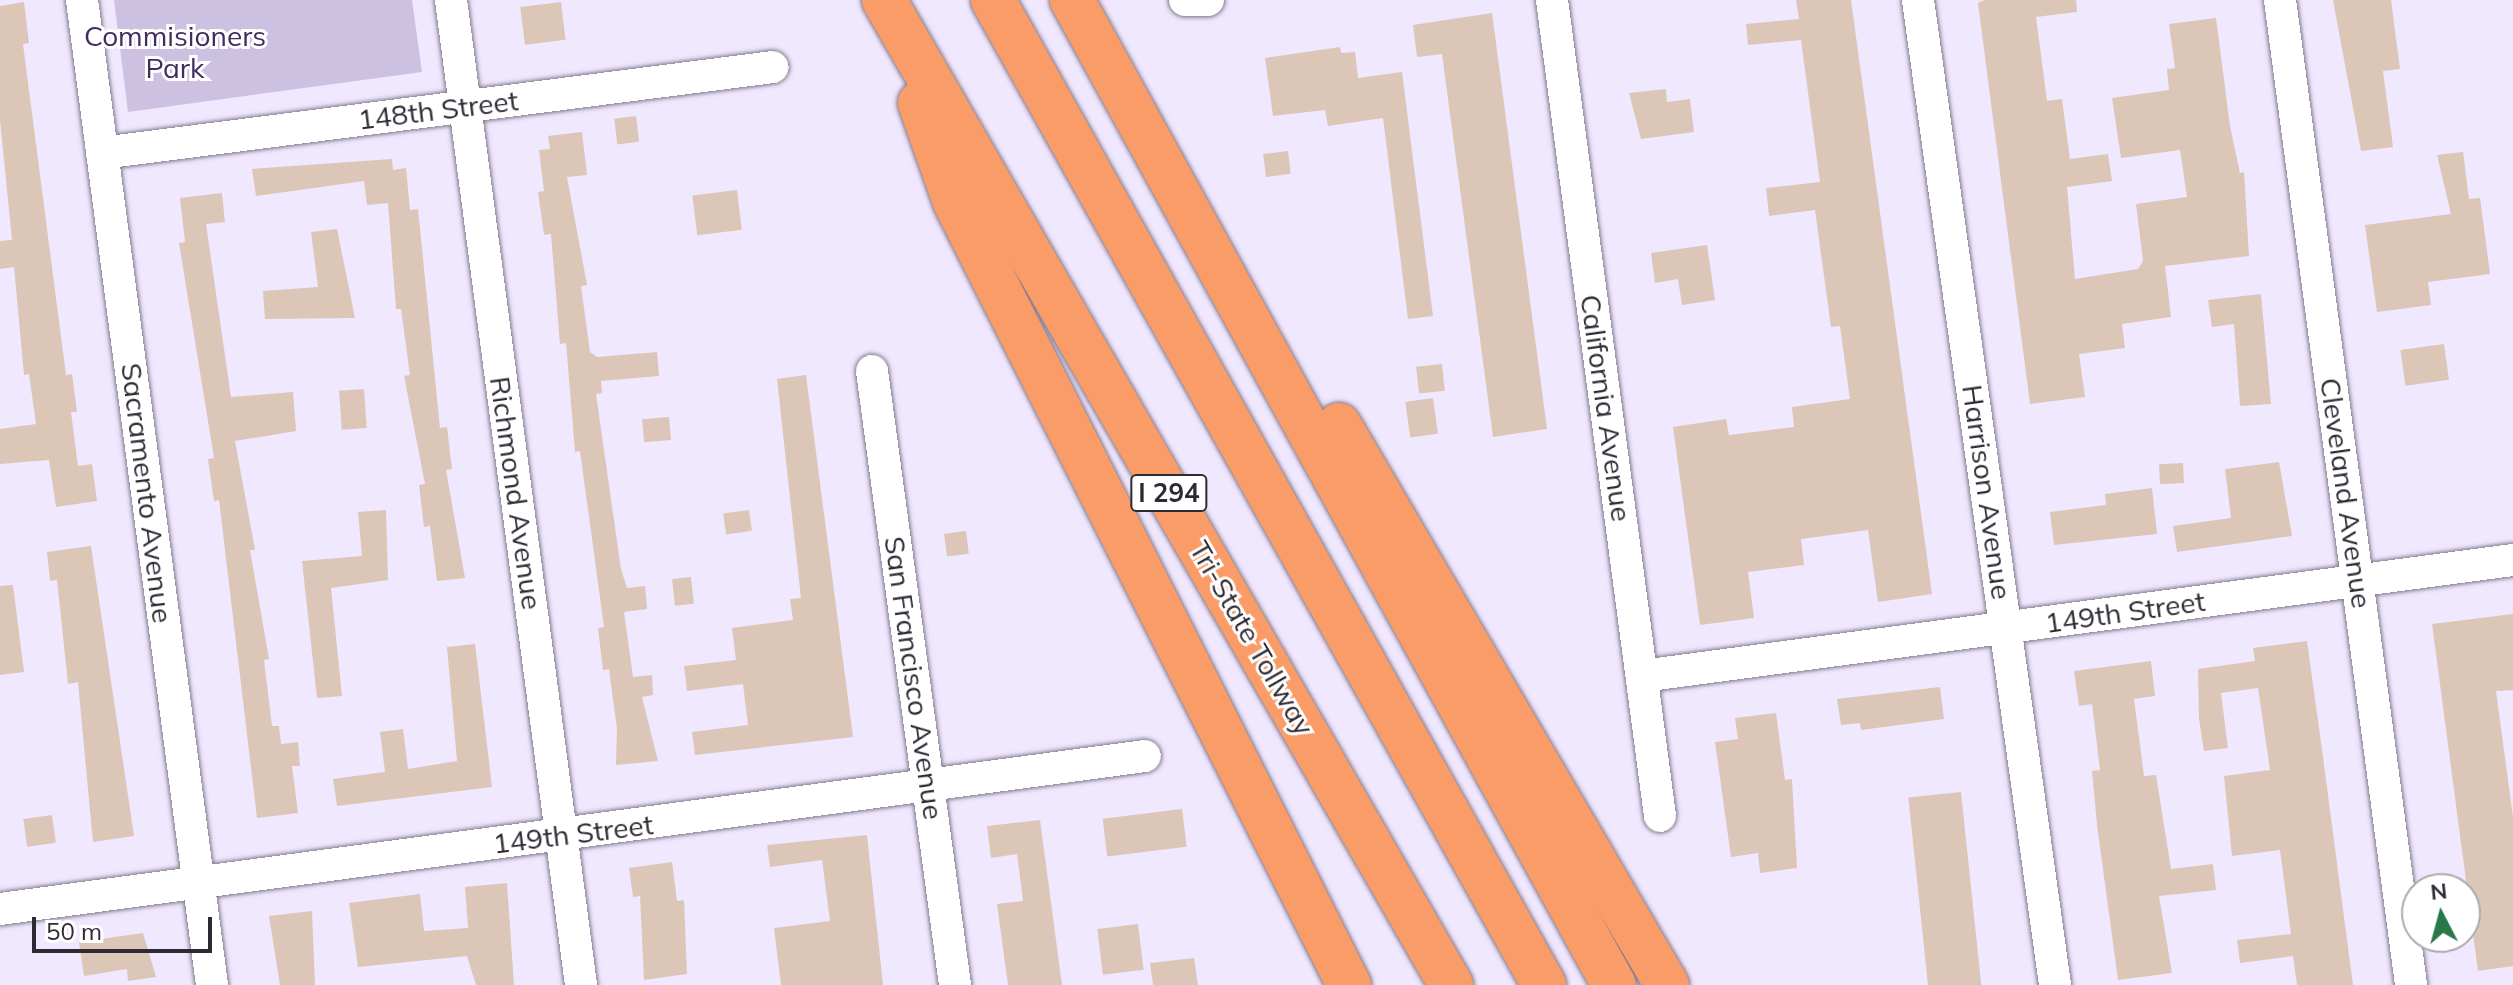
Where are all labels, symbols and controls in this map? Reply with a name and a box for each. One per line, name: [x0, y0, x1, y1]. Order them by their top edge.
park label: Commisioners Park: [84, 19, 266, 85]
street label: 148th Street: [356, 83, 520, 137]
street label: California Avenue: [1573, 292, 1639, 524]
street label: Sacramento Avenue: [114, 361, 180, 625]
street label: Richmond Avenue: [483, 374, 549, 612]
street label: Cleveland Avenue: [2313, 376, 2379, 610]
street label: Harrison Avenue: [1955, 383, 2019, 601]
road number: I 294: [1129, 471, 1209, 515]
street label: San Francisco Avenue: [877, 534, 951, 822]
street label: Tri-State Tollway: [1183, 535, 1321, 741]
street label: 149th Street: [2043, 584, 2207, 640]
street label: 149th Street: [491, 807, 655, 861]
north arrow: [2401, 873, 2481, 953]
text: N: [2429, 876, 2448, 906]
scale bar: [36, 901, 216, 951]
text: 50 m: [46, 916, 102, 946]

